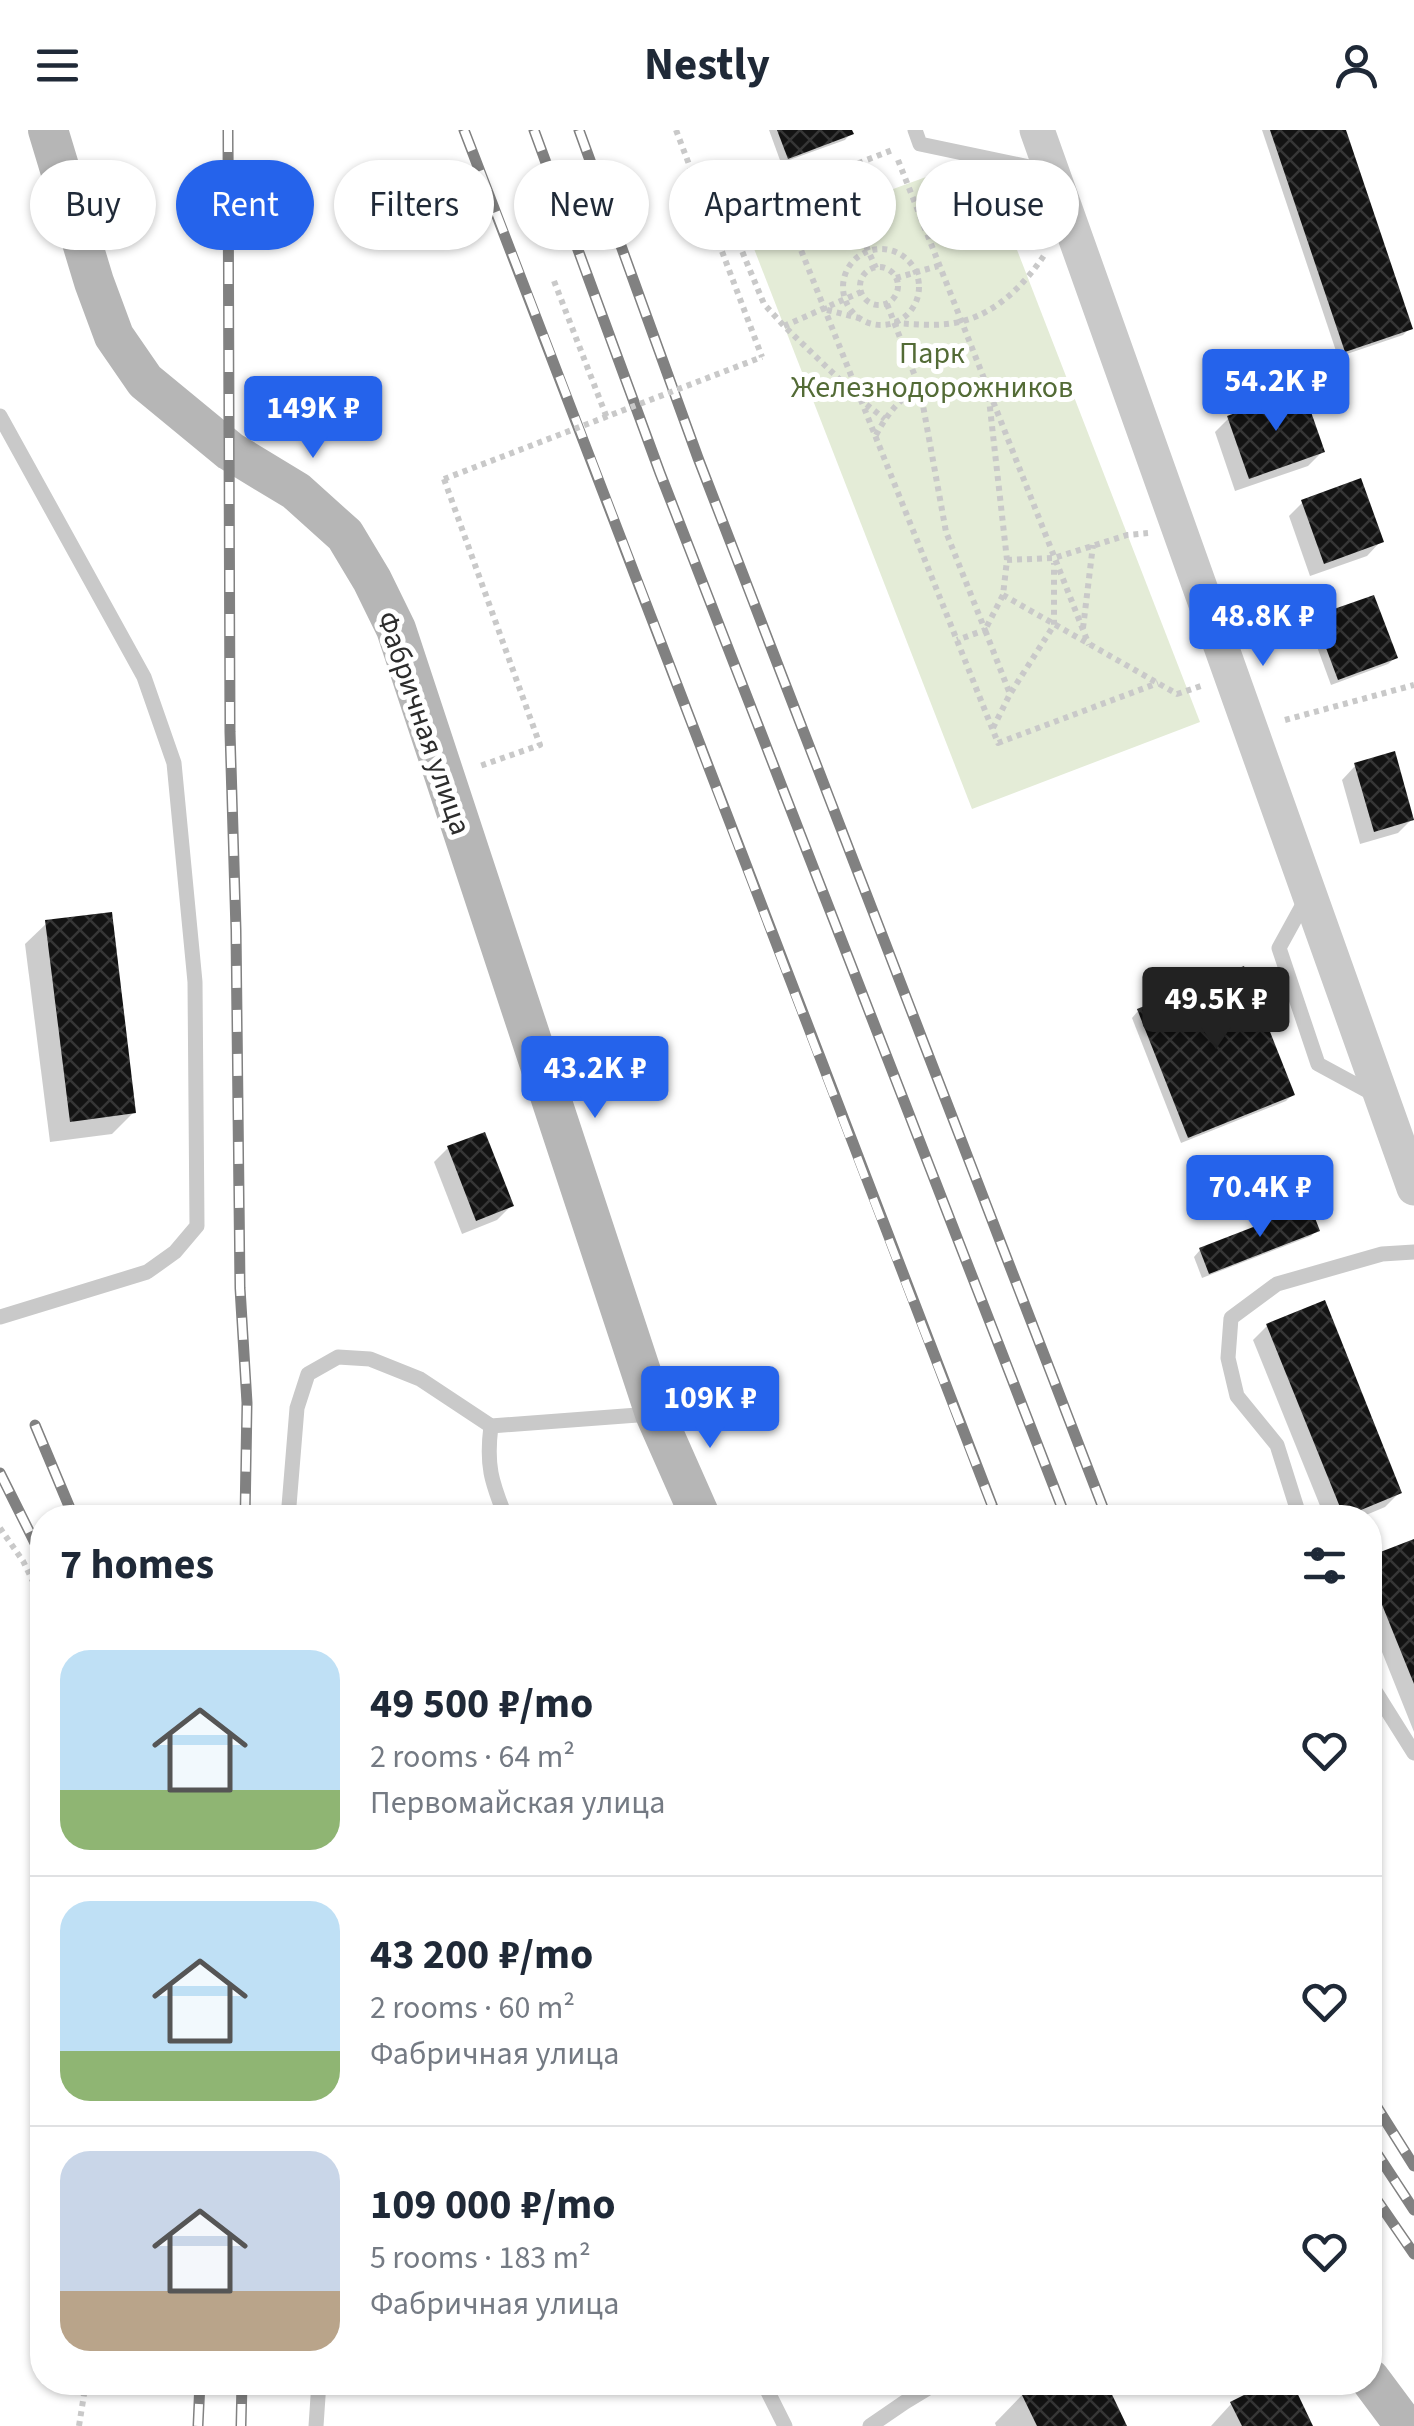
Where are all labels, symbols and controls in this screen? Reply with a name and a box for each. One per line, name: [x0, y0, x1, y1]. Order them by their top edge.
text: Nestly: [644, 33, 770, 97]
icon: menu: [30, 38, 85, 93]
icon: person: [1329, 38, 1384, 93]
chip: Buy: [30, 160, 156, 250]
chip: Rent: [176, 160, 314, 250]
chip: Filters: [334, 160, 494, 250]
chip: New: [514, 160, 649, 250]
chip: Apartment: [669, 160, 896, 250]
chip: House: [916, 160, 1079, 250]
park label: Парк Железнодорожников: [791, 332, 1073, 409]
pin: 54.2K ₽: [1184, 349, 1368, 434]
text: 54.2K ₽: [1224, 358, 1328, 404]
pin: 149K ₽: [232, 376, 394, 461]
text: 149K ₽: [266, 385, 360, 431]
pin: 48.8K ₽: [1171, 584, 1355, 669]
text: 48.8K ₽: [1211, 593, 1315, 639]
street label: Фабричная улица: [365, 606, 482, 841]
pin: 49.5K ₽: [1124, 967, 1308, 1052]
text: 49.5K ₽: [1164, 976, 1268, 1022]
pin: 43.2K ₽: [503, 1036, 687, 1121]
text: 43.2K ₽: [543, 1045, 647, 1091]
pin: 70.4K ₽: [1168, 1155, 1352, 1240]
text: 70.4K ₽: [1208, 1164, 1312, 1210]
pin: 109K ₽: [629, 1366, 791, 1451]
text: 109K ₽: [663, 1375, 757, 1421]
text: 7 homes: [60, 1535, 214, 1595]
icon: filters: [1297, 1538, 1352, 1593]
text: 49 500 ₽/mo: [370, 1674, 593, 1734]
icon: home: [140, 1690, 260, 1810]
icon: heart: [1297, 1723, 1352, 1778]
text: 2 rooms · 64 m²: [370, 1734, 575, 1780]
text: Первомайская улица: [370, 1780, 665, 1826]
text: 43 200 ₽/mo: [370, 1925, 593, 1985]
icon: home: [140, 1941, 260, 2061]
icon: heart: [1297, 1974, 1352, 2029]
text: 2 rooms · 60 m²: [370, 1985, 575, 2031]
text: Фабричная улица: [370, 2031, 619, 2077]
text: 109 000 ₽/mo: [370, 2175, 616, 2235]
icon: home: [140, 2191, 260, 2311]
icon: heart: [1297, 2224, 1352, 2279]
text: 5 rooms · 183 m²: [370, 2235, 591, 2281]
text: Фабричная улица: [370, 2281, 619, 2327]

